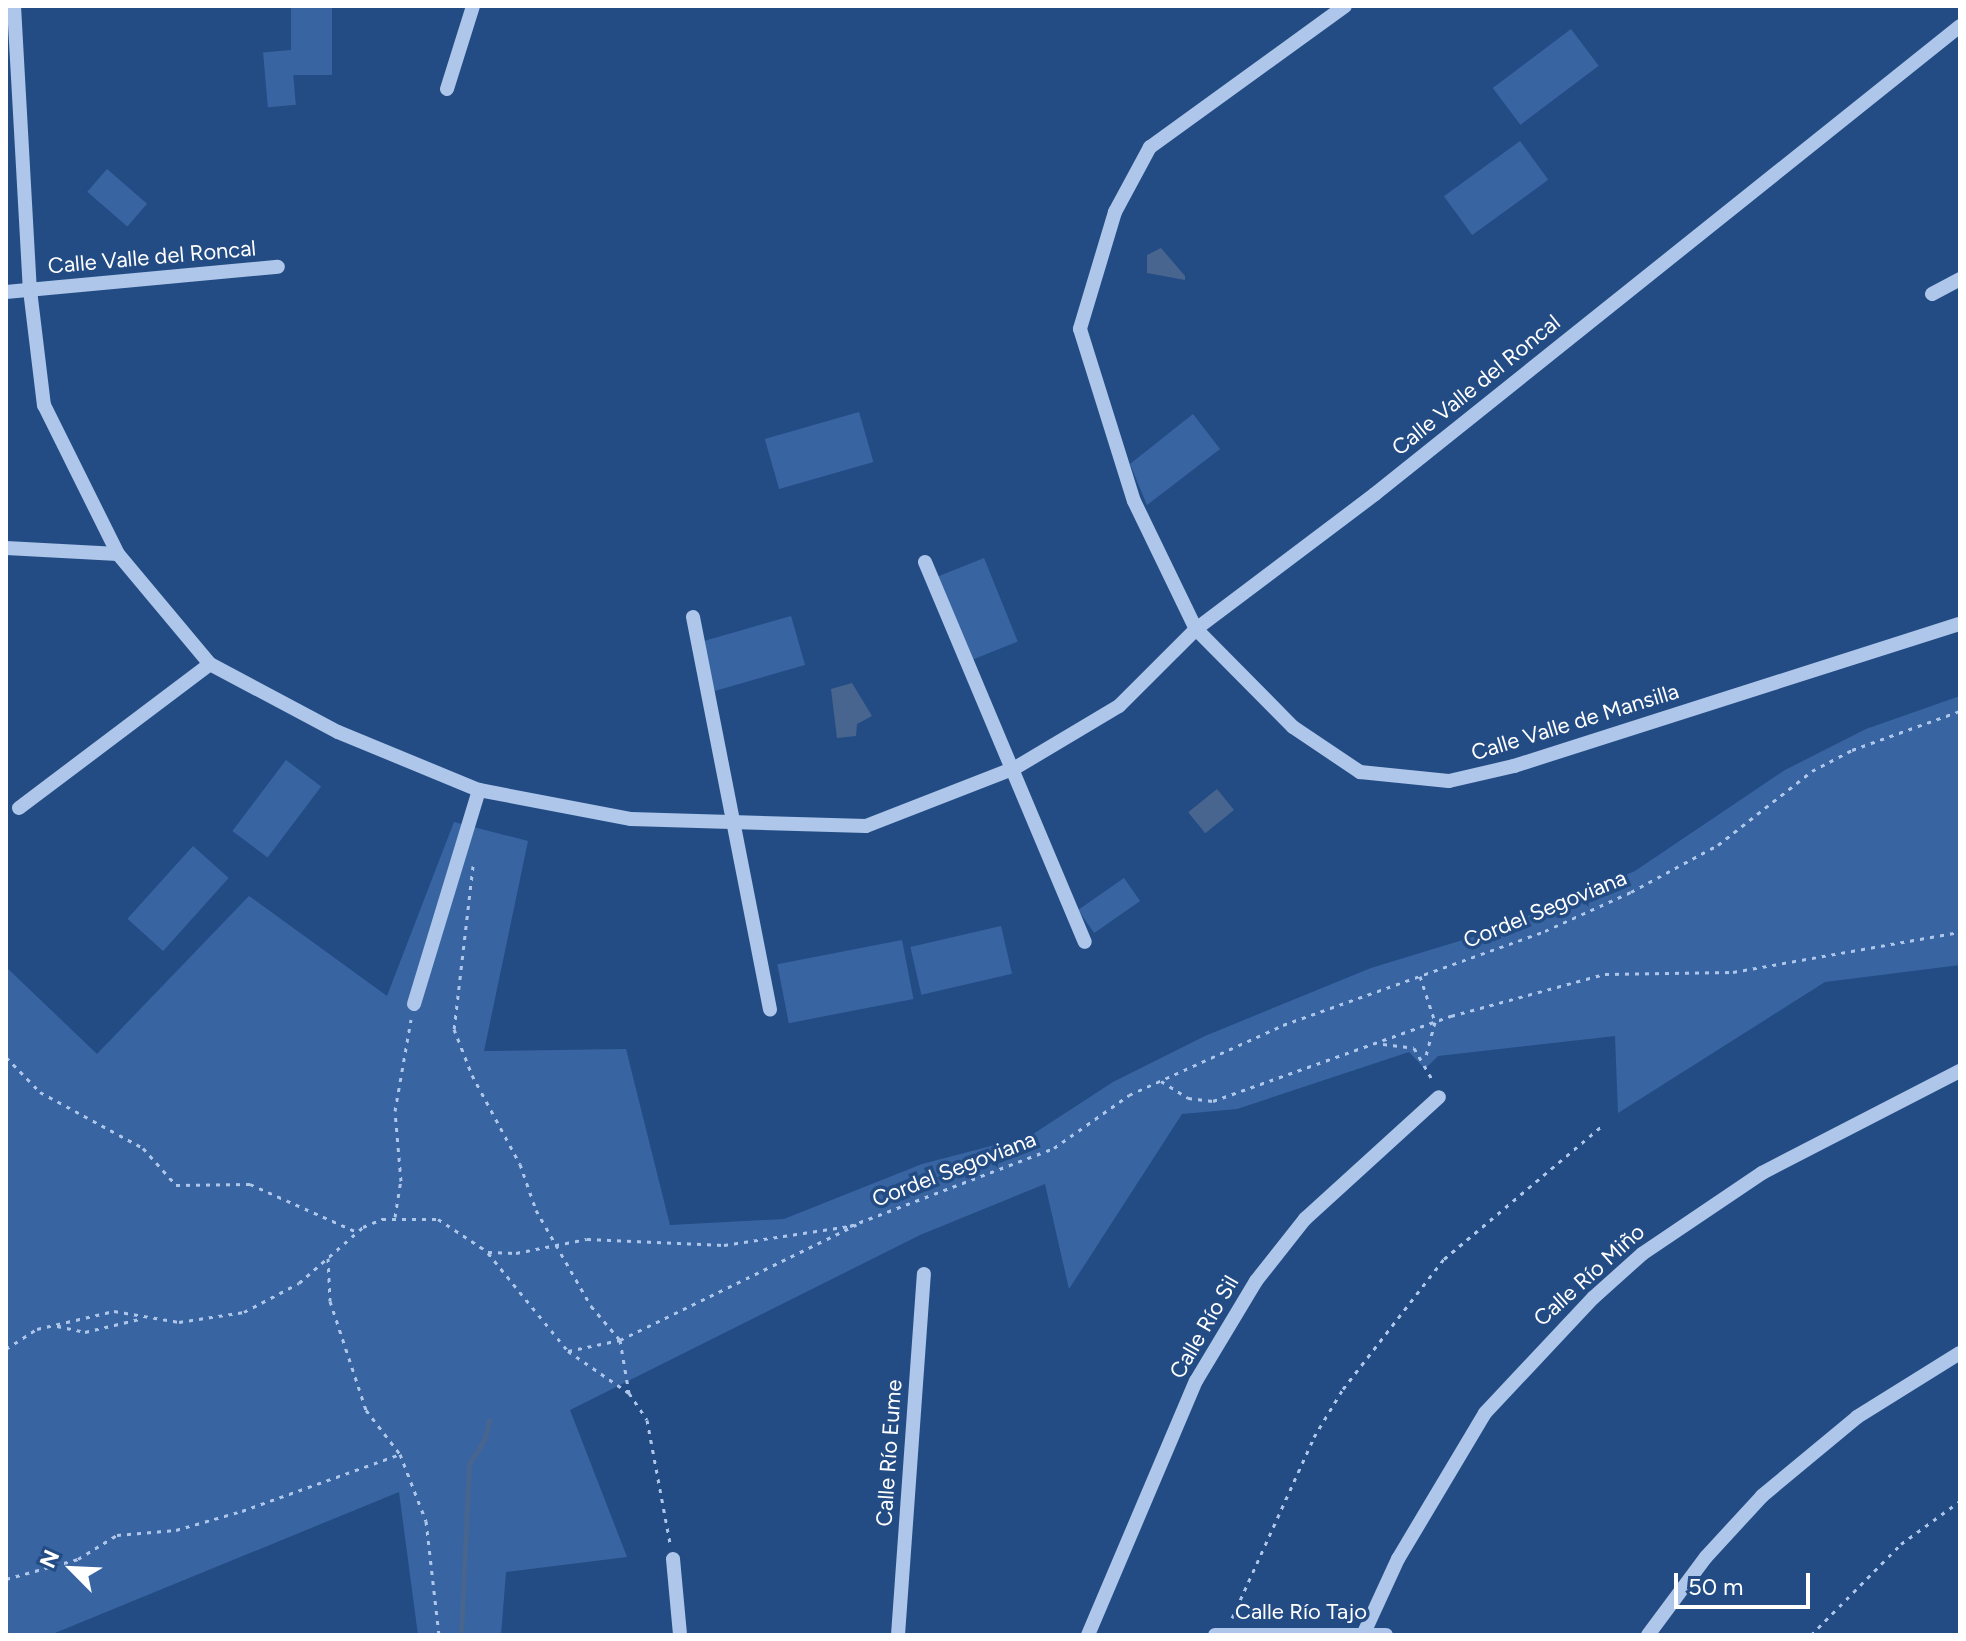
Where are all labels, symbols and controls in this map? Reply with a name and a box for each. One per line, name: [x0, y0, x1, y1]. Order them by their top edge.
street label: Calle Valle del Roncal: [47, 235, 257, 279]
street label: Calle Valle del Roncal: [1387, 309, 1565, 461]
street label: Calle Valle de Mansilla: [1468, 678, 1682, 766]
street label: Cordel Segoviana: [1460, 864, 1630, 954]
street label: Cordel Segoviana: [868, 1126, 1040, 1212]
street label: Calle Río Miño: [1528, 1218, 1650, 1332]
street label: Calle Río Sil: [1164, 1271, 1244, 1383]
street label: Calle Río Eume: [871, 1379, 907, 1527]
north arrow: [32, 1529, 112, 1609]
text: N: [34, 1546, 65, 1572]
scale bar: [1678, 1557, 1814, 1607]
text: 50 m: [1688, 1572, 1744, 1601]
street label: Calle Río Tajo: [1235, 1599, 1367, 1625]

